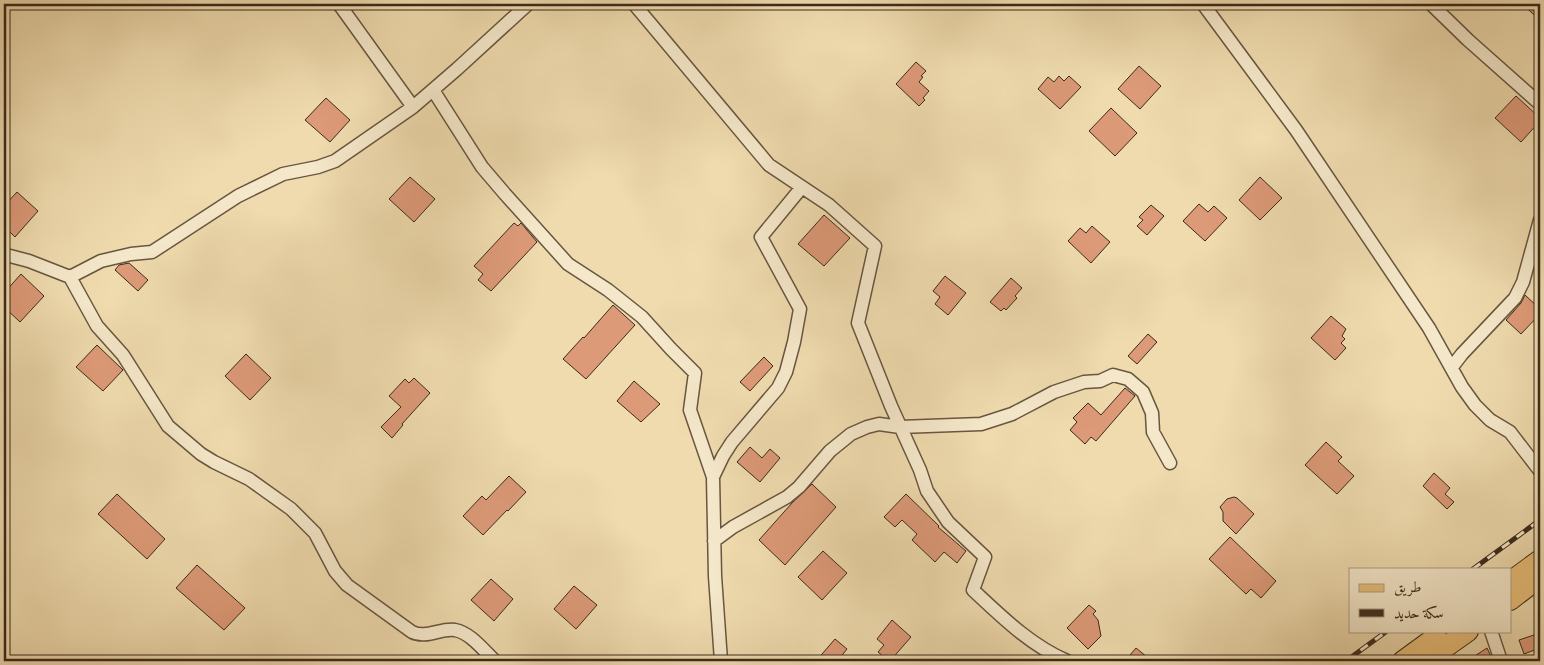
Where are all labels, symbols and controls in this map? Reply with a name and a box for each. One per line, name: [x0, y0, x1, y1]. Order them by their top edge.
legend: [1349, 568, 1512, 632]
text: طريق: [1394, 577, 1421, 597]
text: سكة حديد: [1394, 603, 1443, 623]

